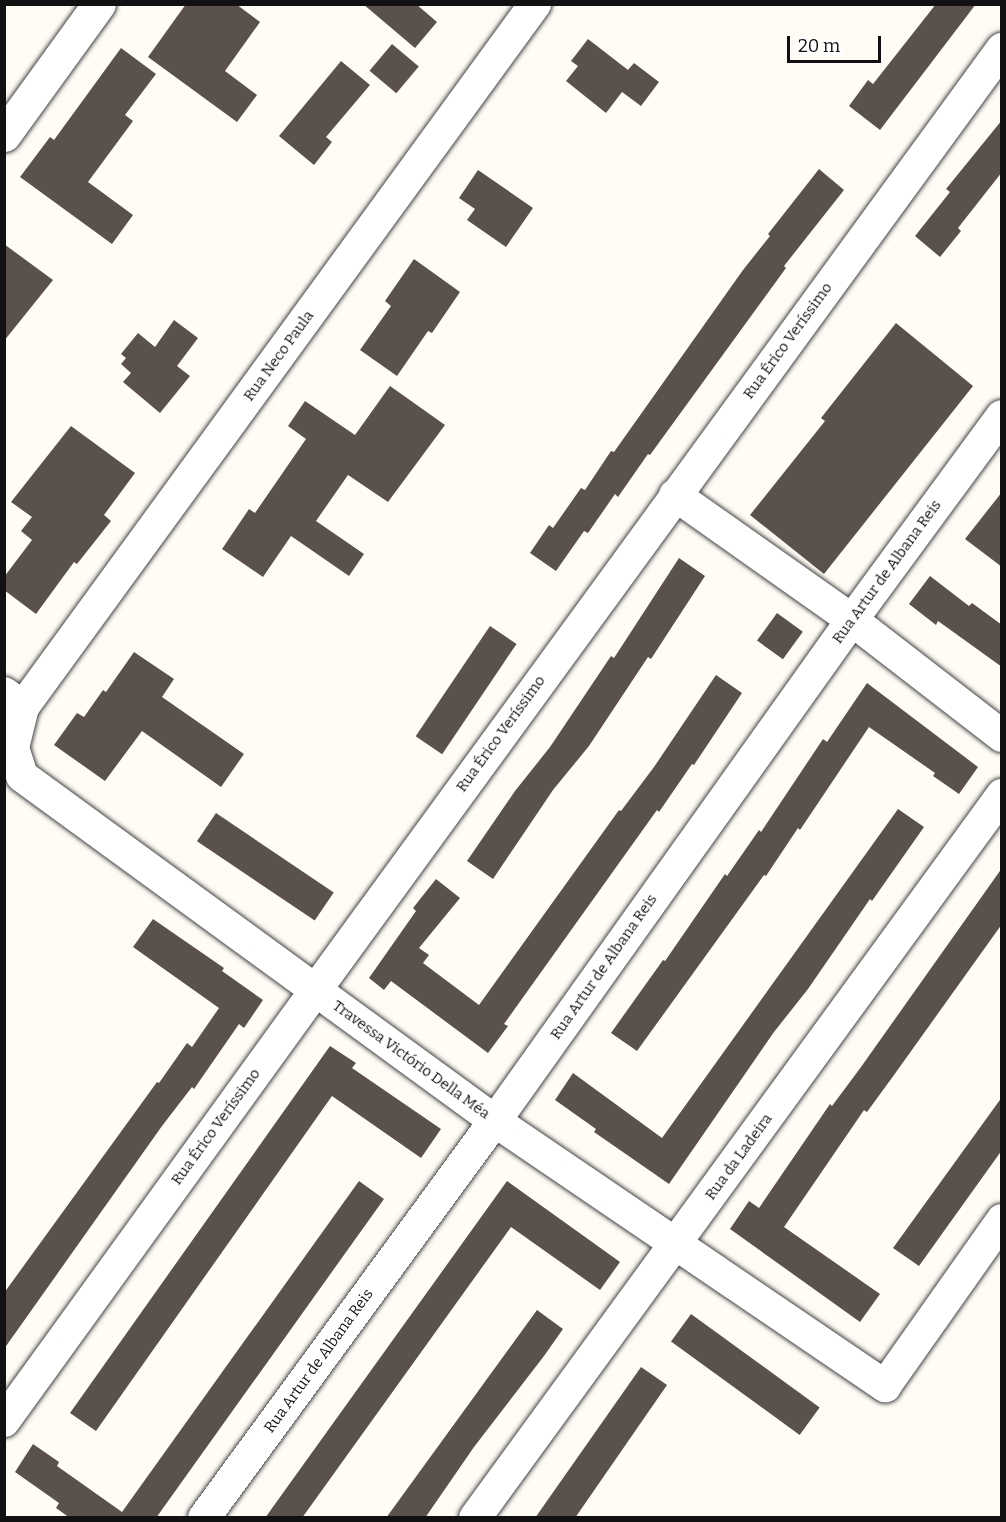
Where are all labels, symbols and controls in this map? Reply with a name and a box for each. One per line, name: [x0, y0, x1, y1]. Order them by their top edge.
scale bar: [790, 24, 884, 62]
text: 20 m: [798, 35, 840, 57]
street label: Rua Érico Veríssimo: [740, 279, 836, 403]
street label: Rua Neco Paula: [240, 307, 318, 405]
street label: Rua Artur de Albana Reis: [829, 497, 945, 647]
street label: Rua Érico Veríssimo: [453, 672, 549, 796]
street label: Rua Artur de Albana Reis: [547, 891, 661, 1043]
street label: Travessa Victório Della Méa: [329, 997, 493, 1123]
street label: Rua Érico Veríssimo: [168, 1065, 264, 1189]
street label: Rua da Ladeira: [702, 1110, 776, 1204]
street label: Rua Artur de Albana Reis: [261, 1286, 377, 1436]

